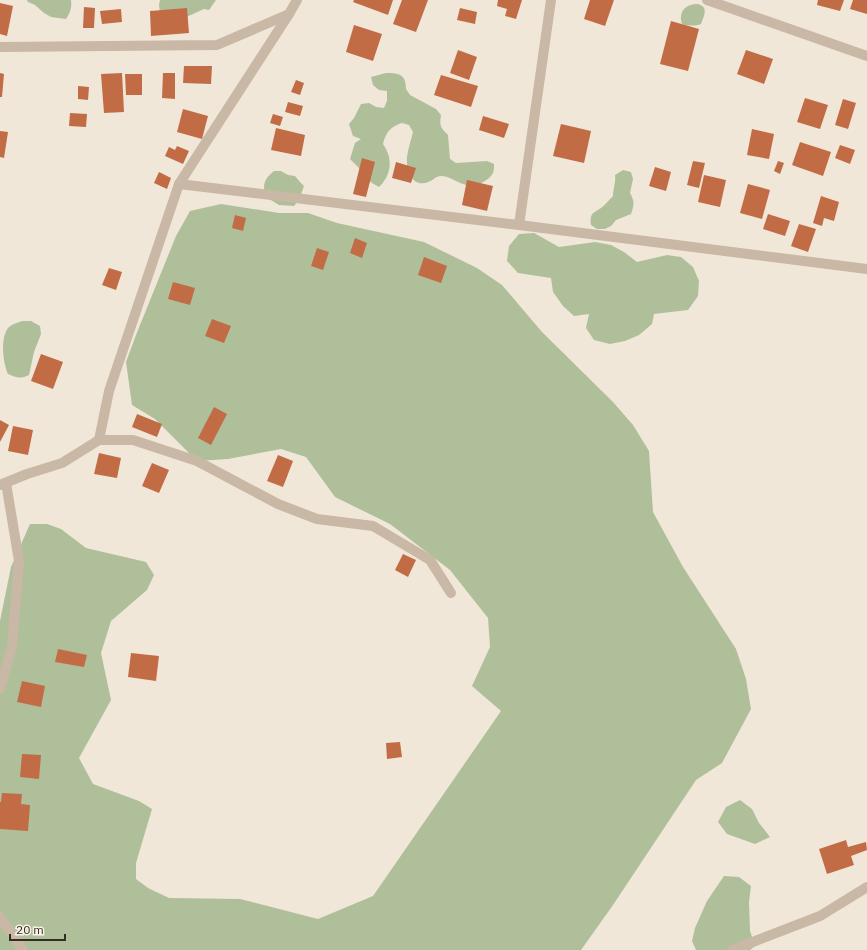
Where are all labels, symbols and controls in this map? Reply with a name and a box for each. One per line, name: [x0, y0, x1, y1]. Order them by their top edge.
scale bar: [10, 916, 65, 942]
text: 20 m: [16, 922, 44, 937]

